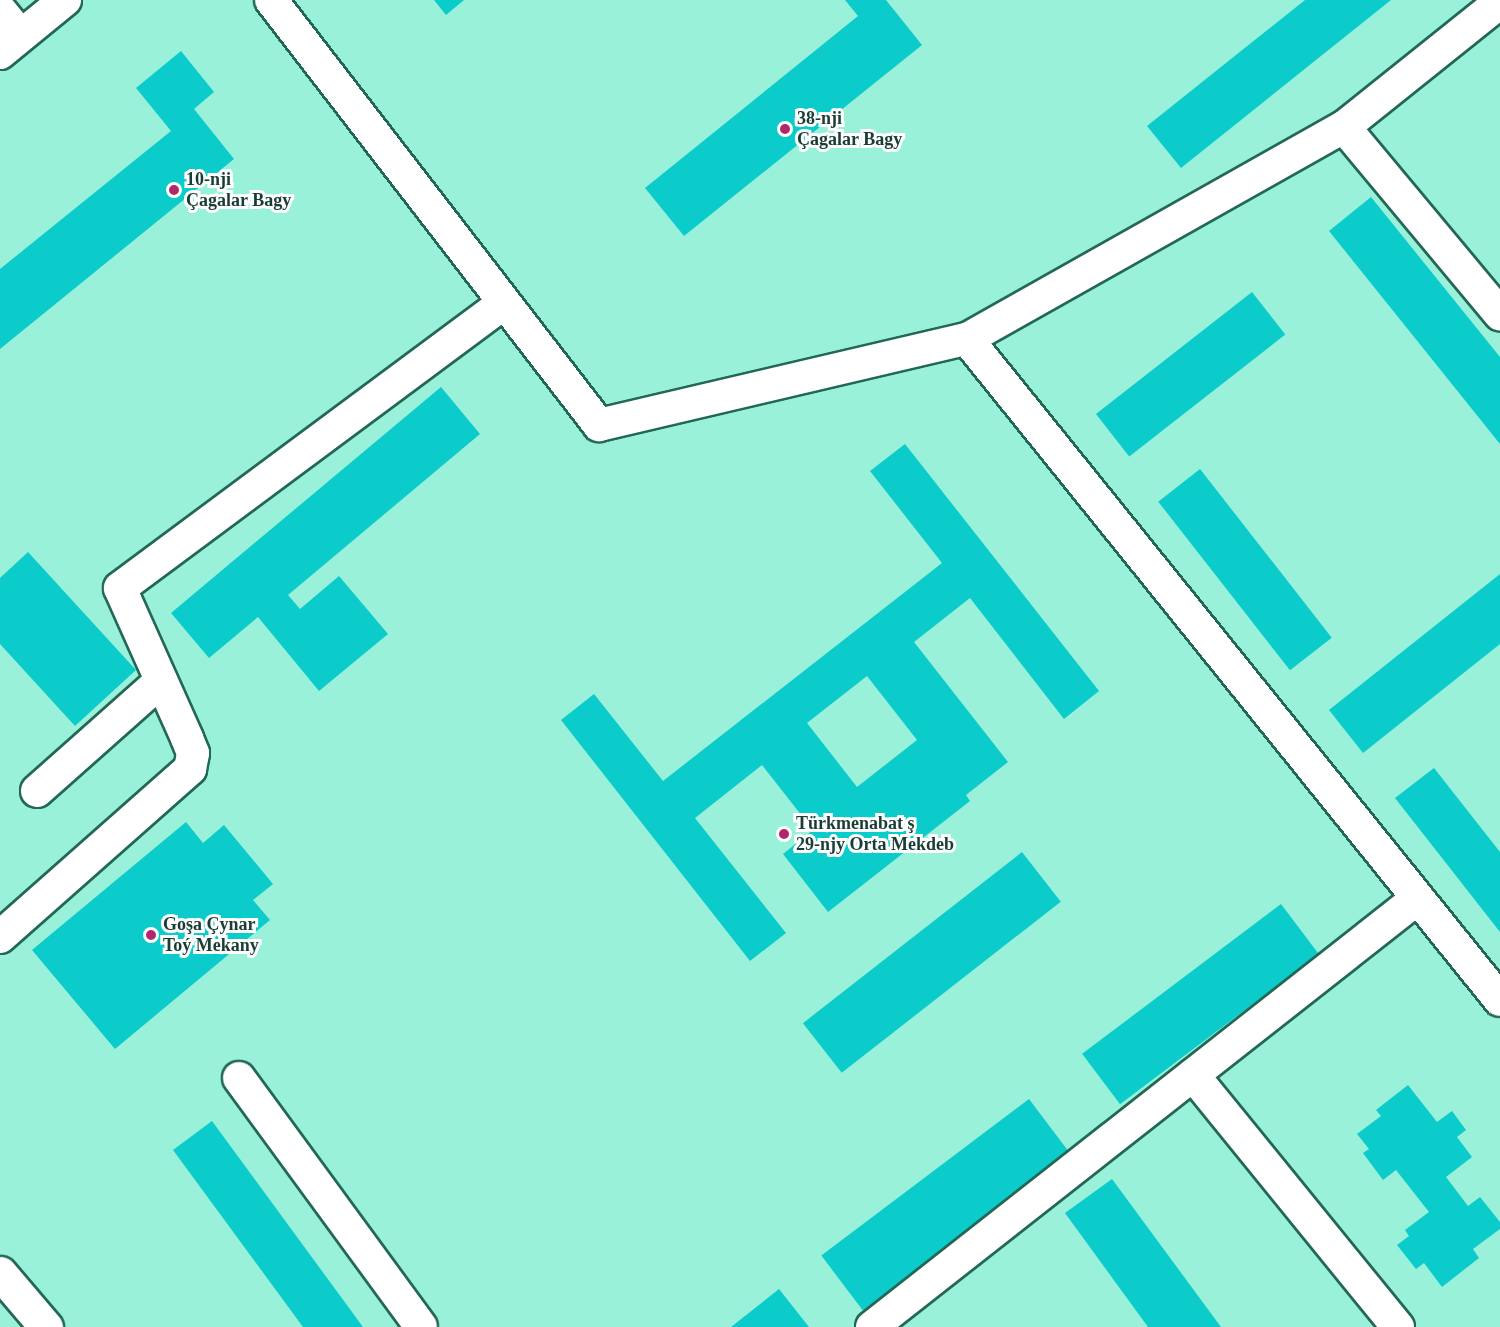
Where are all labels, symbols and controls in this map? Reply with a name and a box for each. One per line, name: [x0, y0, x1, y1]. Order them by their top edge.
place label: 38-nji Çagalar Bagy: [797, 108, 902, 150]
marker: 38-nji Çagalar Bagy: [778, 122, 792, 136]
place label: 10-nji Çagalar Bagy: [186, 169, 291, 212]
marker: 10-nji Çagalar Bagy: [167, 183, 181, 197]
place label: Türkmenabat ş 29-njy Orta Mekdeb: [796, 813, 954, 856]
marker: Türkmenabat ş 29-njy Orta Mekdeb: [777, 827, 791, 841]
place label: Goşa Çynar Toý Mekany: [163, 914, 259, 956]
marker: Goşa Çynar Toý Mekany: [144, 928, 158, 942]

